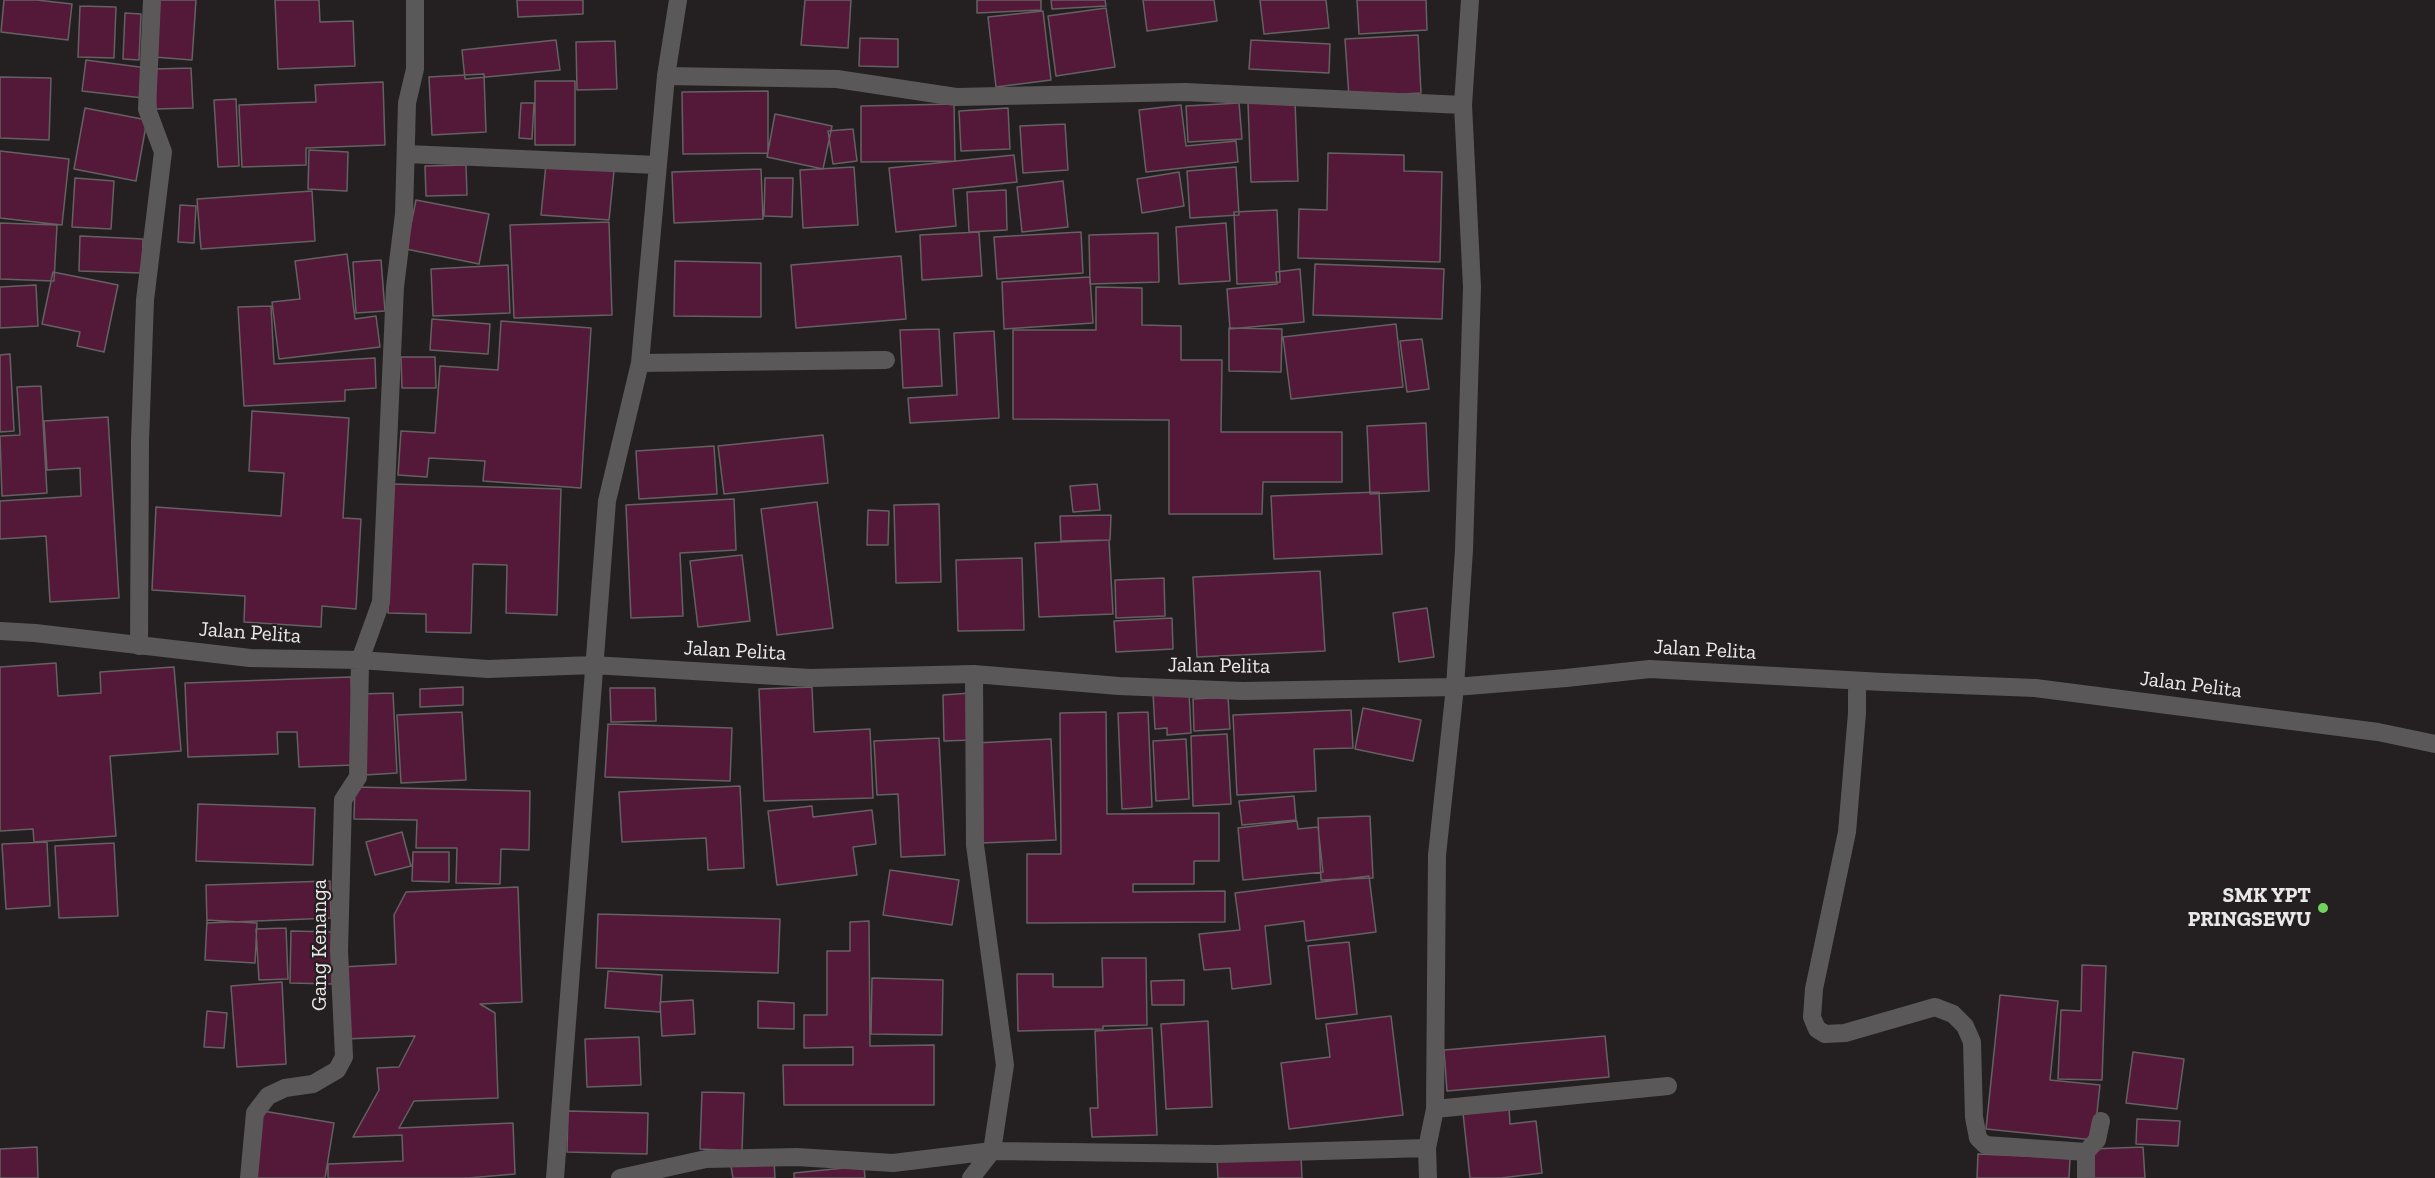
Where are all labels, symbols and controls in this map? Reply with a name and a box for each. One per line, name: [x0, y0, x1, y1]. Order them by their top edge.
street label: Jalan Pelita: [198, 617, 302, 649]
street label: Jalan Pelita: [1653, 635, 1757, 665]
street label: Jalan Pelita: [683, 636, 787, 666]
street label: Jalan Pelita: [1168, 653, 1270, 679]
street label: Jalan Pelita: [2139, 666, 2243, 704]
street label: Gang Kenanga: [307, 879, 333, 1011]
place label: SMK YPT PRINGSEWU: [2188, 883, 2311, 933]
marker: SMK YPT PRINGSEWU: [2316, 901, 2330, 915]

